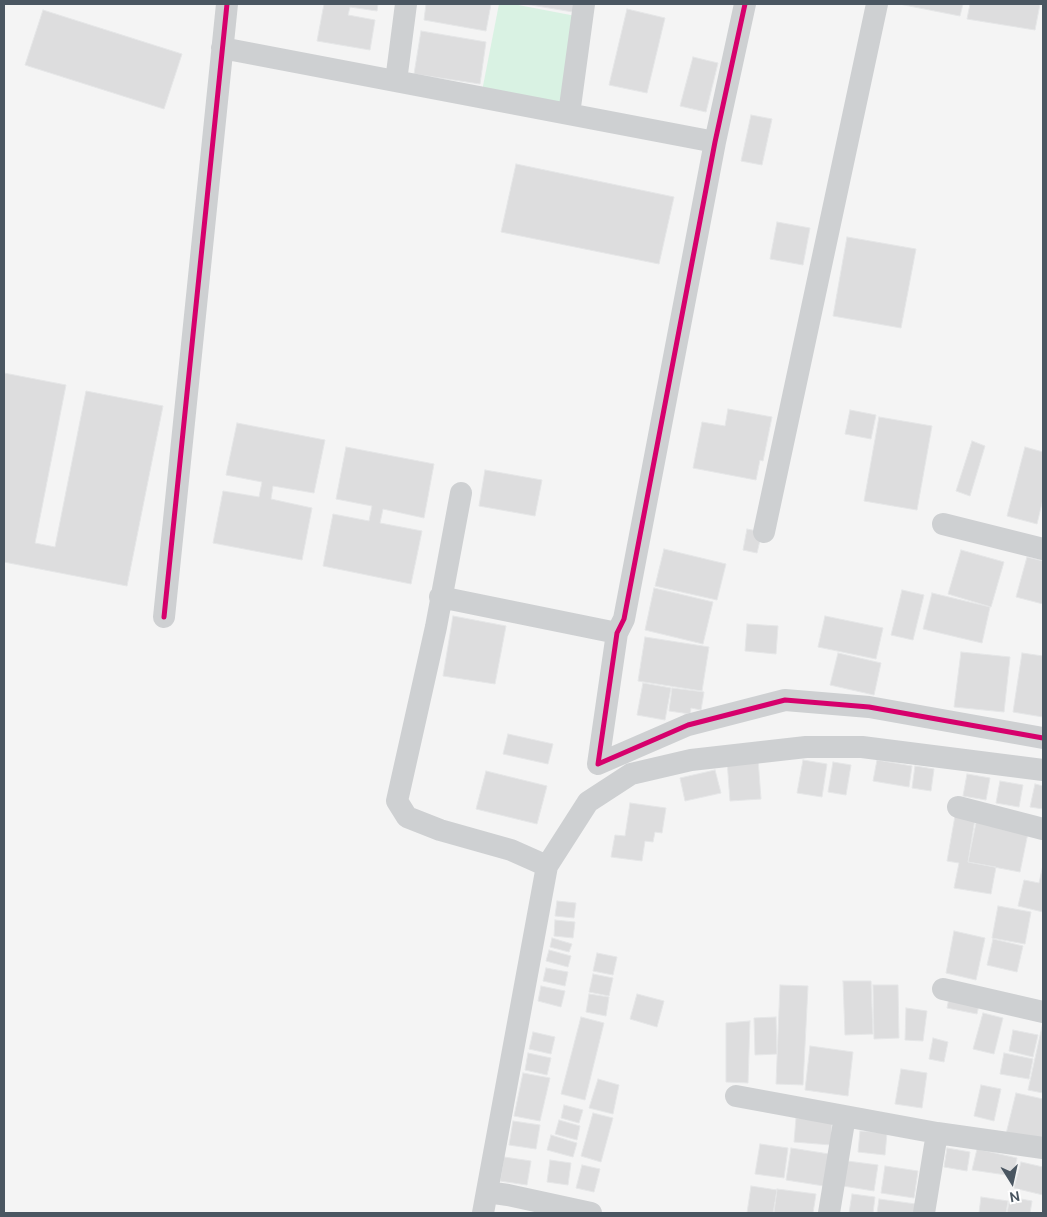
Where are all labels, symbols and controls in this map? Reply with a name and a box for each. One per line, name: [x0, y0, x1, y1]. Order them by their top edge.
north arrow: [987, 1157, 1037, 1207]
text: N: [1008, 1188, 1021, 1206]

